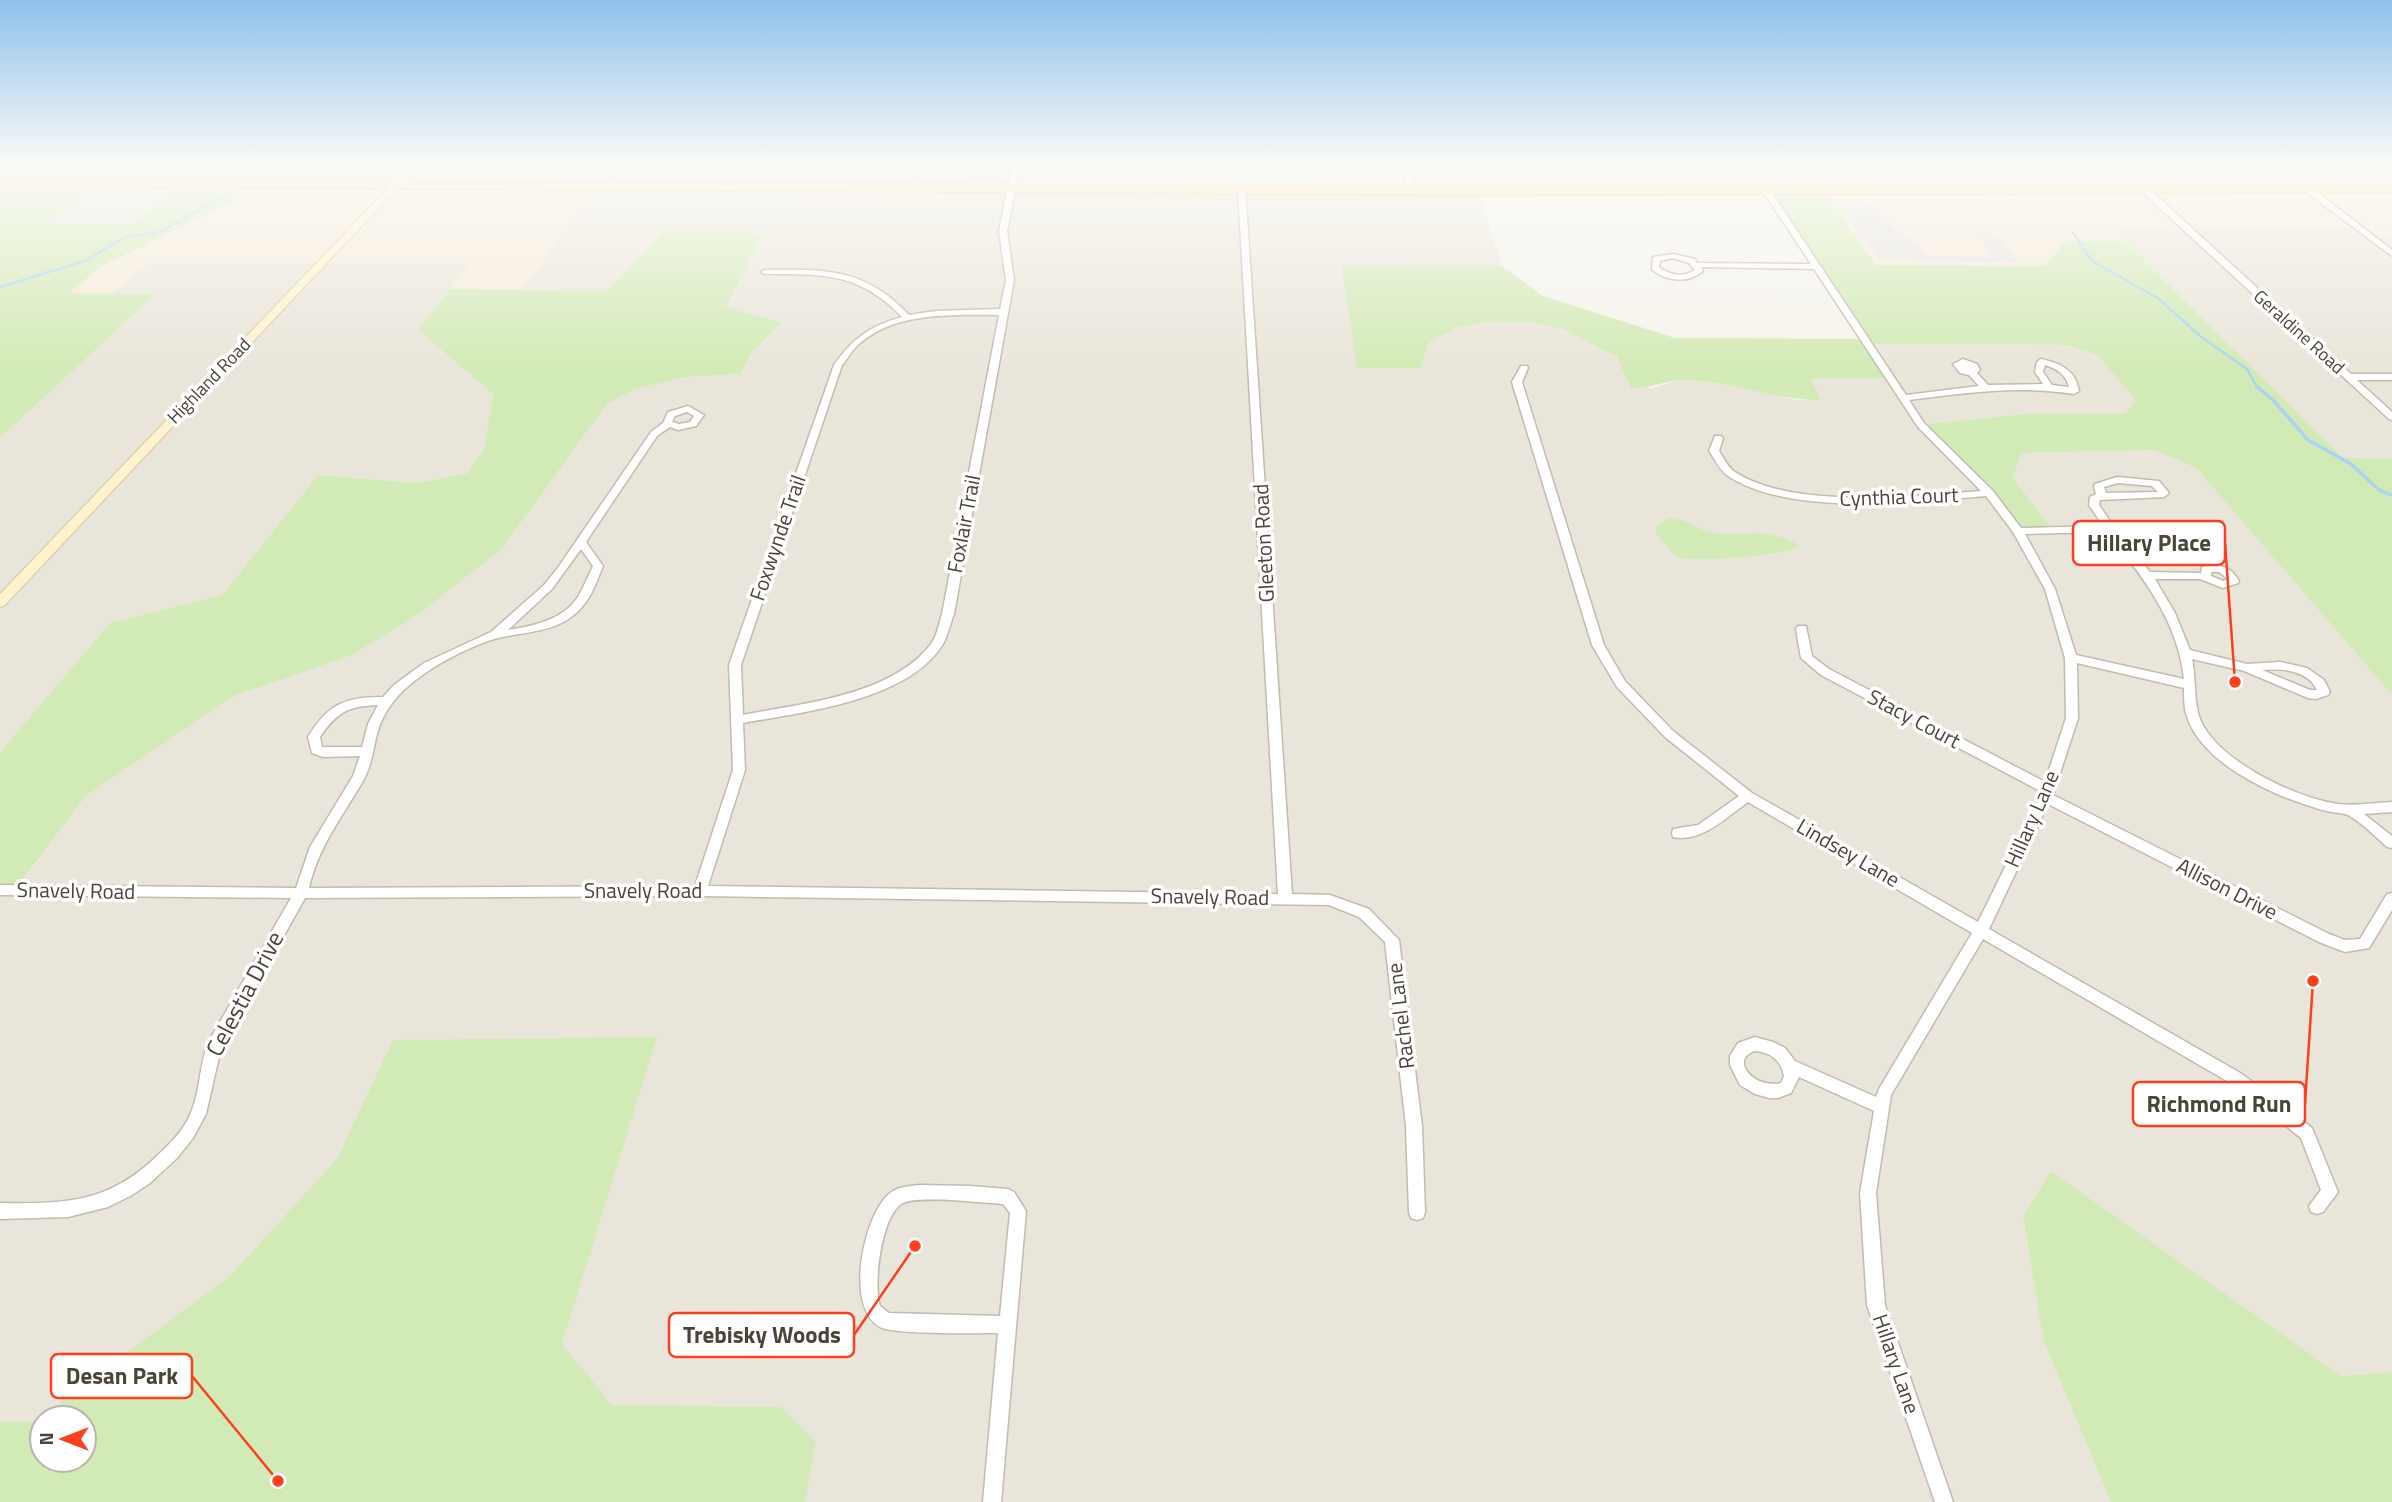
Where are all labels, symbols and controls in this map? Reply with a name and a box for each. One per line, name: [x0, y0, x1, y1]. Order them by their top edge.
street label: Geraldine Road: [2248, 283, 2351, 380]
street label: Highland Road: [161, 332, 257, 430]
street label: Foxwynde Trail: [741, 470, 814, 605]
street label: Foxlair Trail: [938, 472, 988, 576]
street label: Cynthia Court: [1839, 478, 1960, 514]
street label: Gleeton Road: [1244, 483, 1282, 603]
callout: Hillary Place: [2073, 521, 2225, 565]
text: Hillary Place: [2087, 525, 2211, 560]
street label: Stacy Court: [1862, 680, 1967, 756]
street label: Hillary Lane: [1995, 765, 2067, 872]
street label: Lindsey Lane: [1791, 810, 1906, 895]
street label: Allison Drive: [2171, 849, 2284, 927]
street label: Snavely Road: [16, 873, 136, 907]
street label: Snavely Road: [584, 874, 702, 906]
street label: Snavely Road: [1150, 879, 1270, 913]
street label: Celestia Drive: [196, 924, 292, 1063]
street label: Rachel Lane: [1378, 961, 1422, 1071]
callout: Richmond Run: [2133, 1082, 2305, 1126]
text: Richmond Run: [2147, 1086, 2291, 1121]
street label: Hillary Lane: [1865, 1310, 1929, 1418]
callout: Trebisky Woods: [669, 1313, 854, 1357]
text: Trebisky Woods: [683, 1317, 841, 1352]
callout: Desan Park: [51, 1354, 192, 1398]
text: Desan Park: [66, 1358, 178, 1393]
north arrow: [28, 1404, 98, 1474]
text: N: [31, 1432, 60, 1446]

